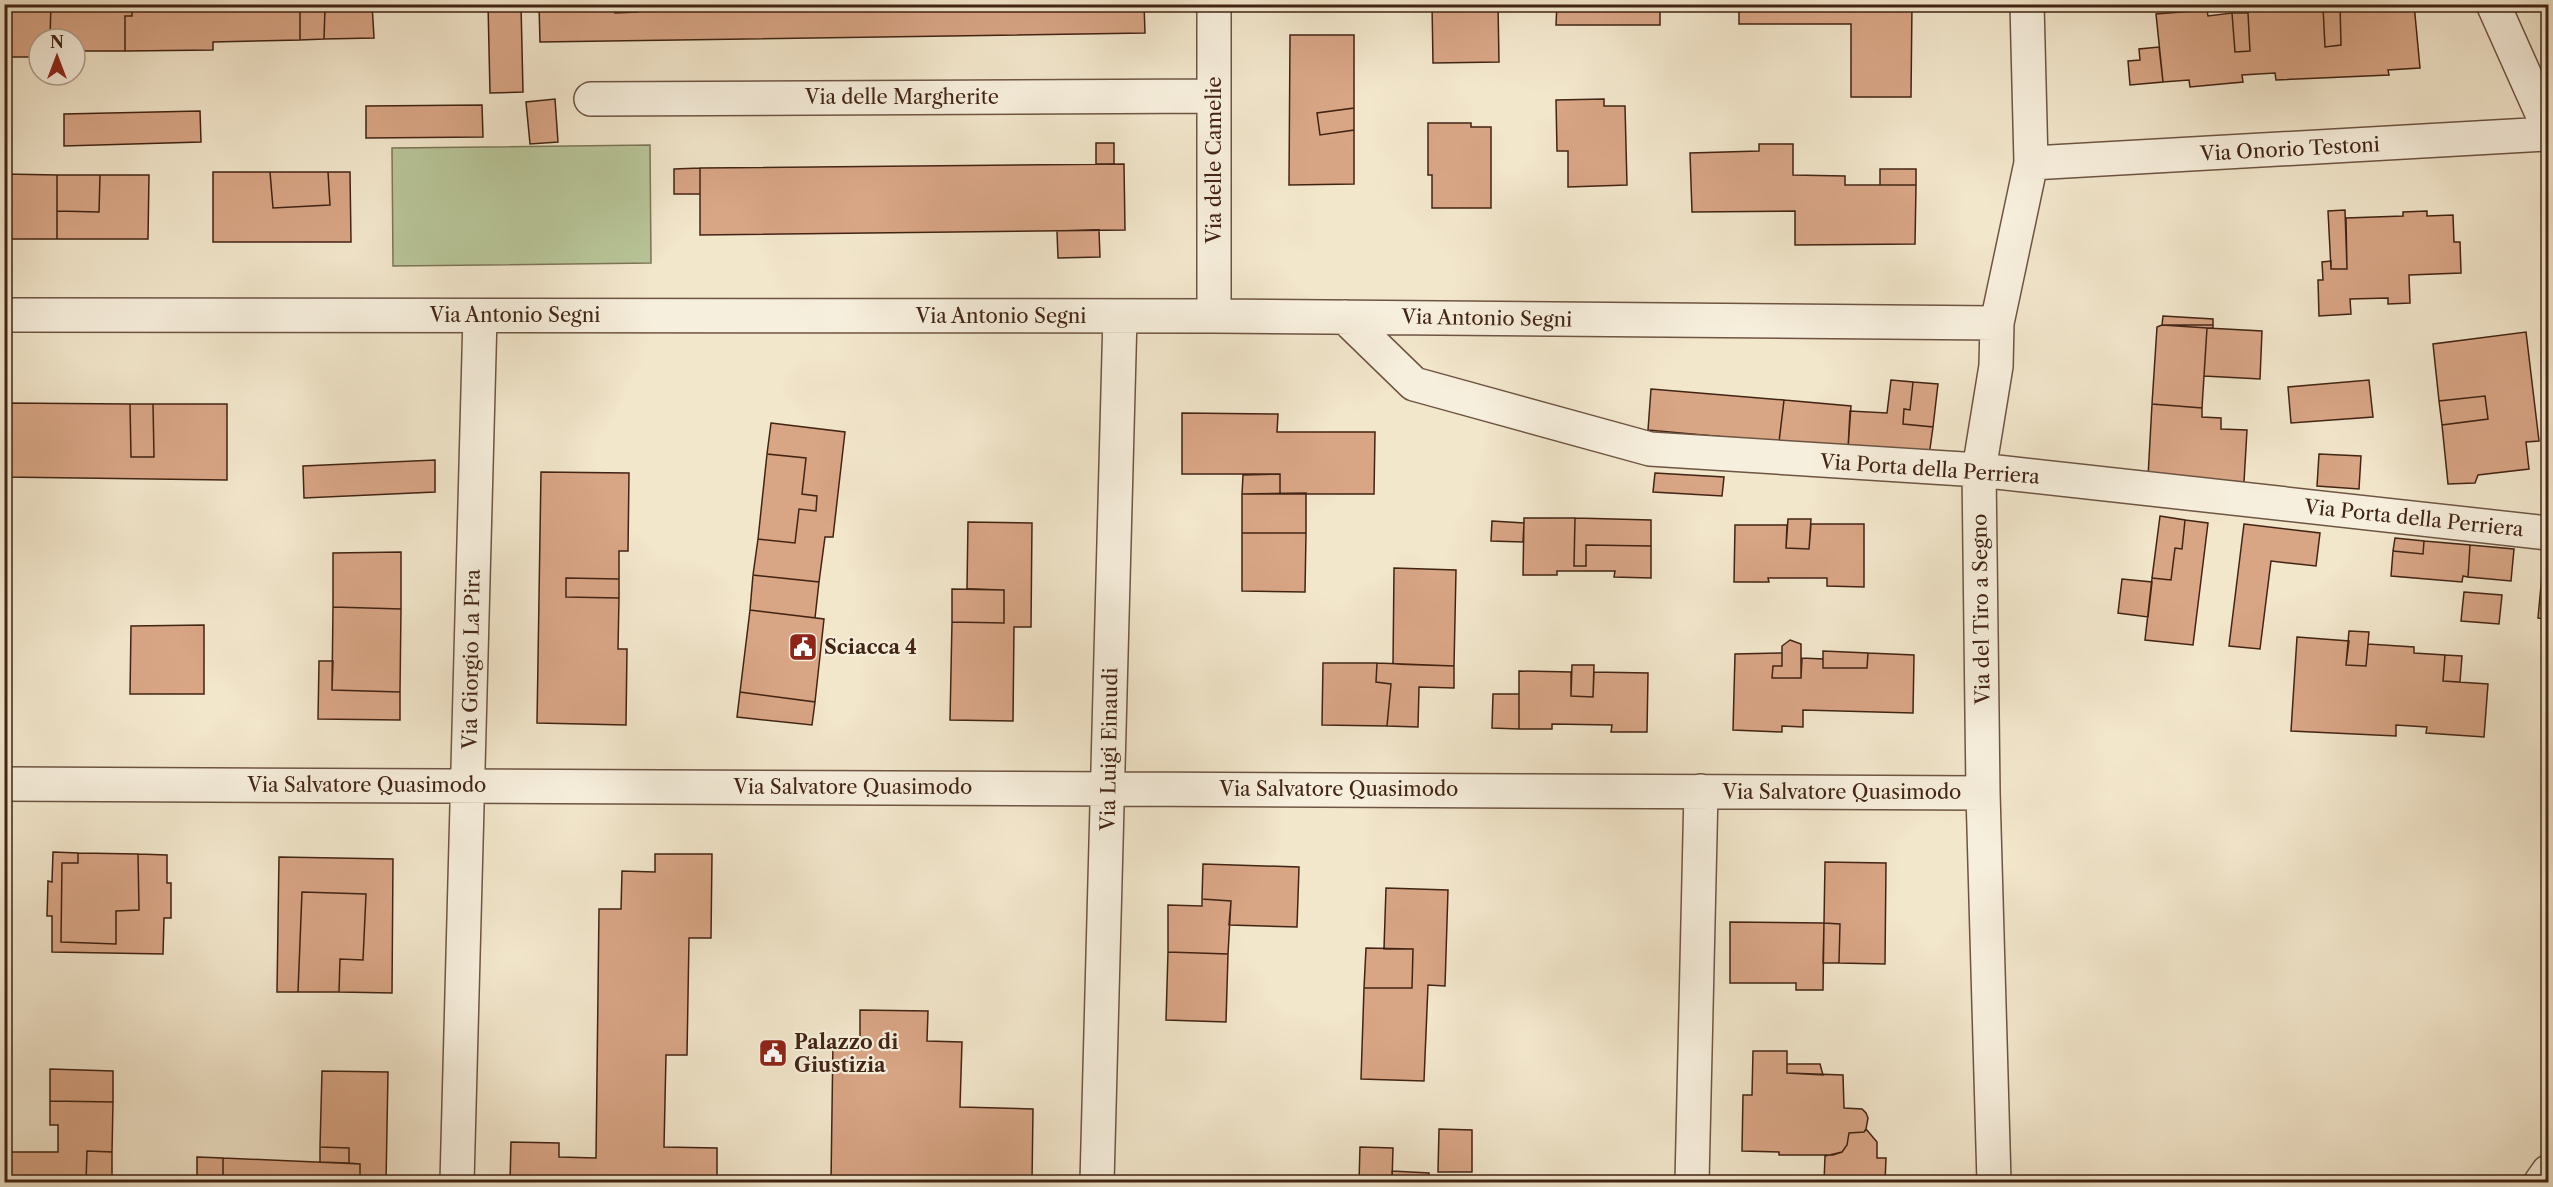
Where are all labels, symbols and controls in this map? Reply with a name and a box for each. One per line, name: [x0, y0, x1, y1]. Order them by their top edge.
north arrow: [27, 27, 87, 87]
text: N: [50, 32, 64, 52]
street label: Via delle Camelie: [1202, 77, 1226, 244]
street label: Via delle Margherite: [804, 85, 999, 109]
street label: Via Onorio Testoni: [2199, 132, 2380, 166]
street label: Via Antonio Segni: [429, 303, 600, 327]
street label: Via Antonio Segni: [915, 304, 1086, 328]
street label: Via Antonio Segni: [1401, 304, 1572, 331]
street label: Via Porta della Perriera: [1818, 449, 2041, 489]
street label: Via Porta della Perriera: [2302, 494, 2525, 541]
street label: Via del Tiro a Segno: [1967, 513, 1995, 706]
street label: Via Giorgio La Pira: [457, 568, 485, 750]
public building icon: Sciacca 4: [787, 631, 819, 663]
place label: Sciacca 4: [824, 635, 917, 659]
street label: Via Luigi Einaudi: [1096, 667, 1122, 832]
street label: Via Salvatore Quasimodo: [247, 773, 486, 797]
street label: Via Salvatore Quasimodo: [733, 775, 972, 799]
street label: Via Salvatore Quasimodo: [1219, 777, 1458, 801]
street label: Via Salvatore Quasimodo: [1722, 780, 1961, 804]
place label: Palazzo di Giustizia: [794, 1030, 898, 1077]
public building icon: Palazzo di Giustizia: [757, 1037, 789, 1069]

